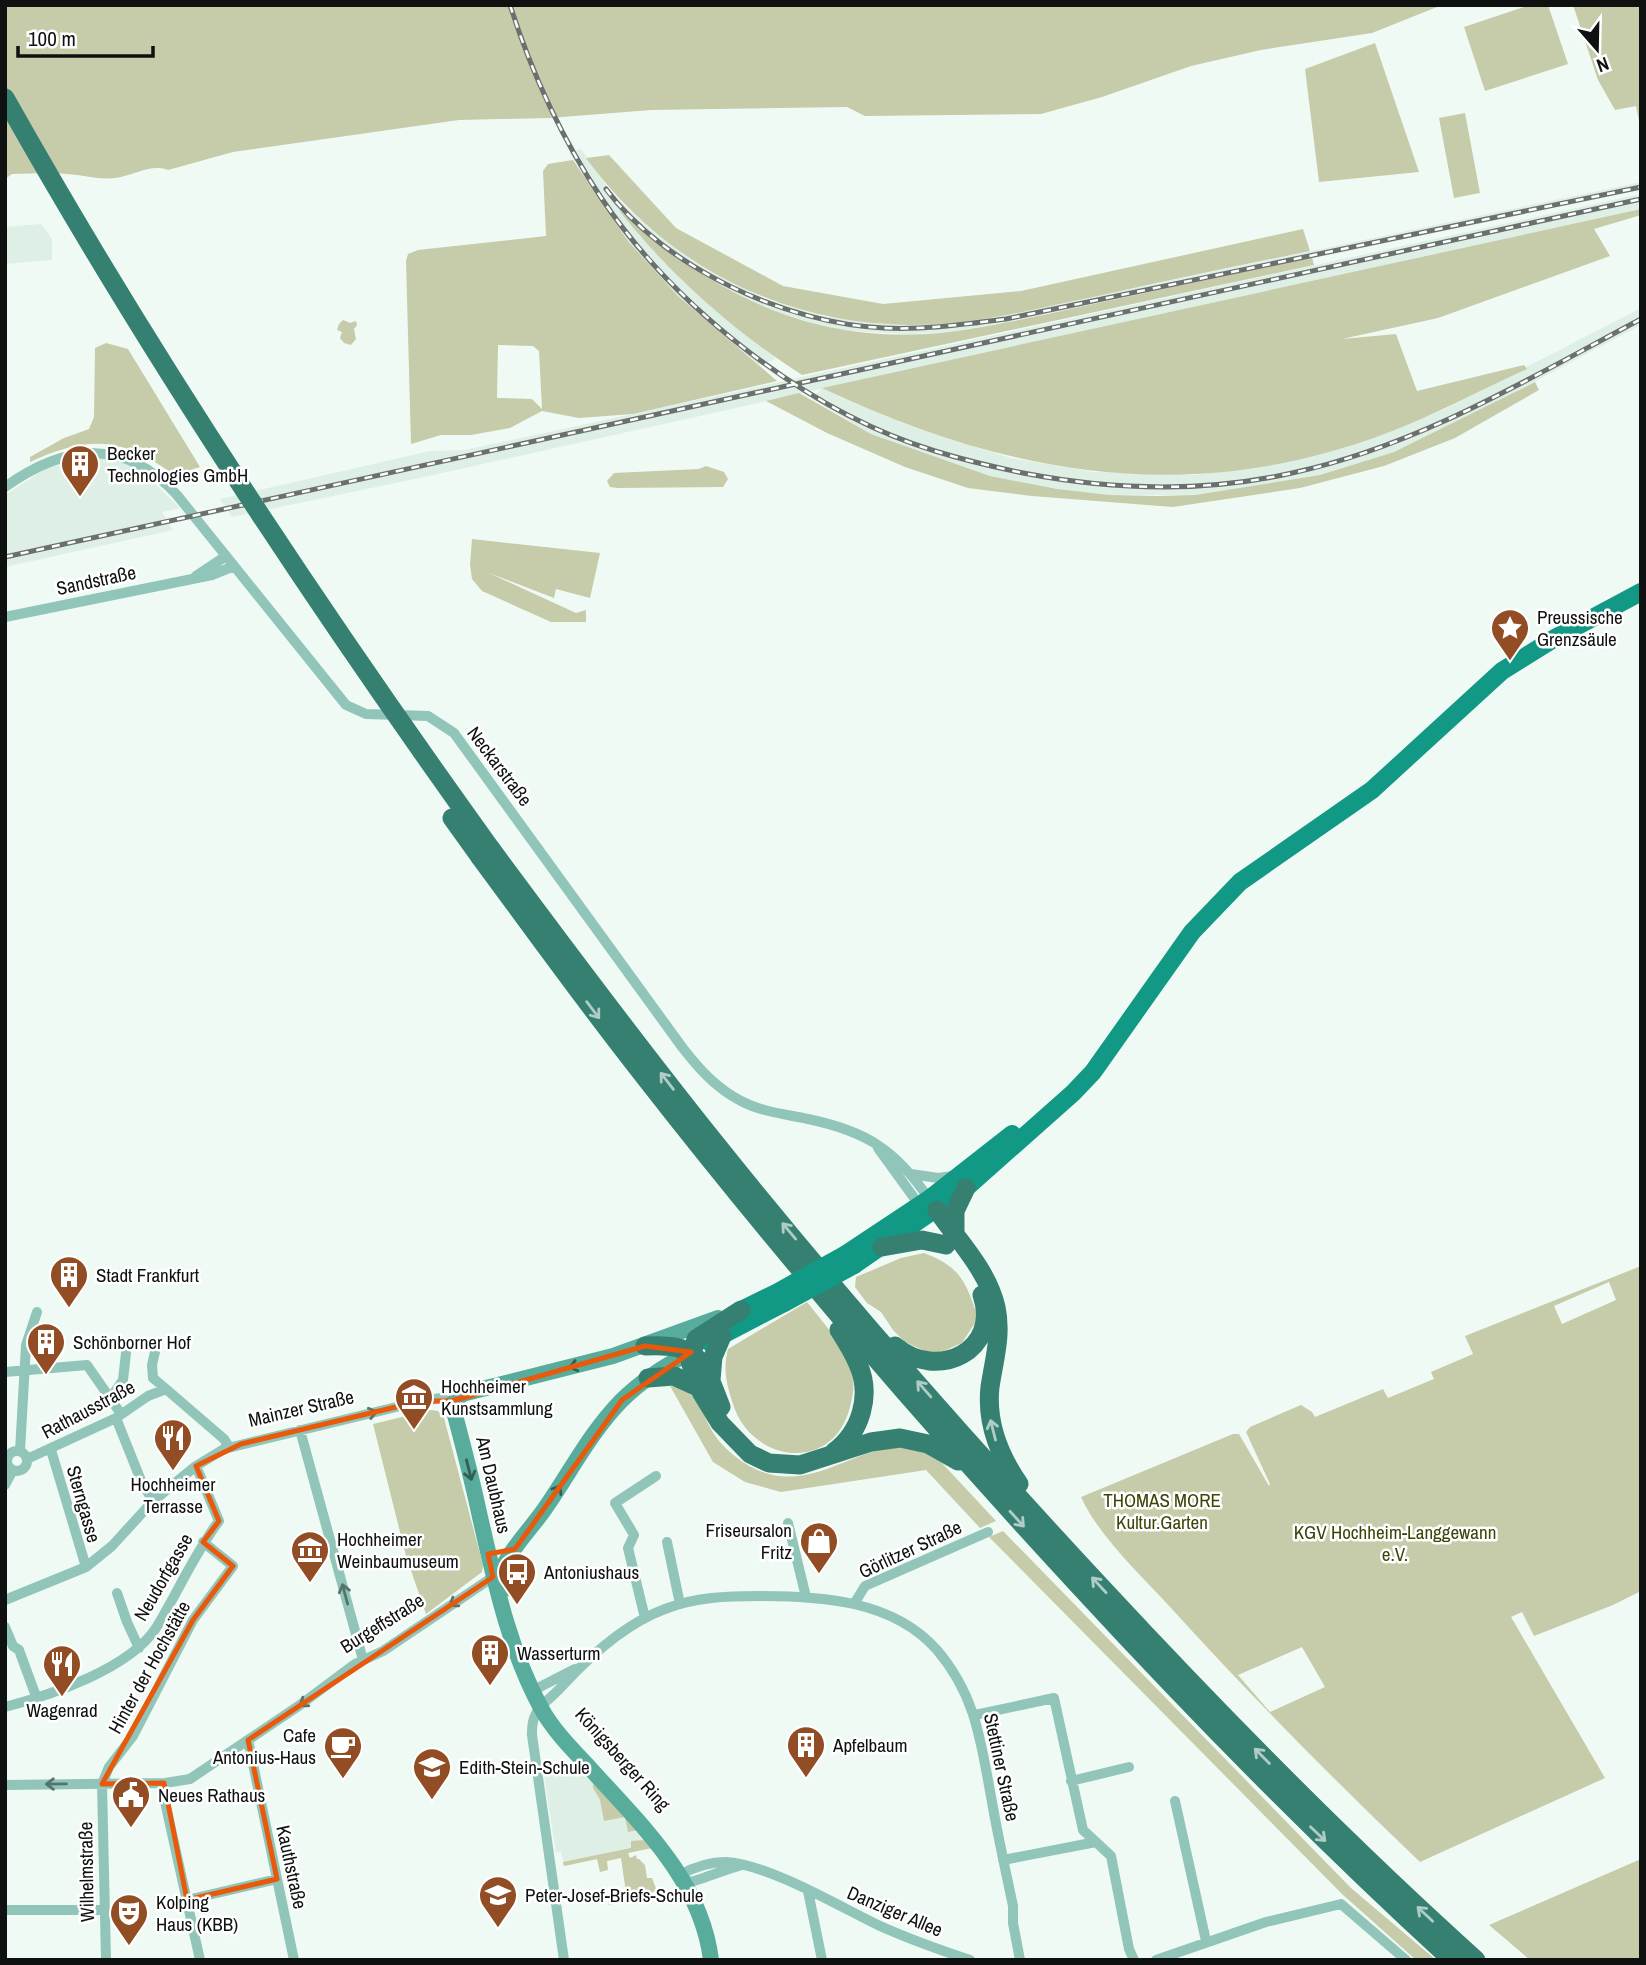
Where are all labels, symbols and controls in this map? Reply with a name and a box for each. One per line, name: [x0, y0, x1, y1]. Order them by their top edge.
scale bar: [18, 14, 152, 58]
north arrow: [1562, 14, 1632, 84]
text: 100 m: [28, 24, 76, 53]
text: N: [1593, 51, 1613, 79]
place label: Becker Technologies GmbH: [107, 440, 248, 488]
building icon: Becker Technologies GmbH: [59, 443, 101, 498]
street label: Sandstraße: [54, 559, 138, 601]
place label: Preussische Grenzsäule: [1537, 604, 1623, 652]
place icon: Preussische Grenzsäule: [1489, 607, 1531, 662]
street label: Neckarstraße: [461, 721, 539, 811]
one-way arrow: [586, 1001, 601, 1019]
one-way arrow: [660, 1072, 675, 1091]
one-way arrow: [781, 1223, 796, 1241]
building icon: Stadt Frankfurt: [48, 1254, 90, 1309]
place label: Stadt Frankfurt: [96, 1262, 200, 1288]
building icon: Schönborner Hof: [25, 1321, 67, 1376]
place label: Schönborner Hof: [73, 1329, 191, 1355]
one-way arrow: [568, 1359, 591, 1372]
place label: Hochheimer Kunstsammlung: [441, 1373, 553, 1421]
street label: Rathausstraße: [37, 1374, 139, 1444]
museum icon: Hochheimer Kunstsammlung: [393, 1376, 435, 1431]
one-way arrow: [916, 1380, 932, 1398]
street label: Mainzer Straße: [246, 1383, 356, 1433]
one-way arrow: [355, 1407, 377, 1420]
restaurant icon: Hochheimer Terrasse: [152, 1417, 194, 1472]
one-way arrow: [986, 1419, 999, 1442]
street label: Am Daubhaus: [470, 1433, 518, 1536]
one-way arrow: [463, 1458, 476, 1481]
street label: Sterngasse: [61, 1463, 107, 1545]
place label: Hochheimer Terrasse: [131, 1471, 216, 1519]
one-way arrow: [549, 1484, 563, 1504]
park label: THOMAS MORE Kultur.Garten: [1103, 1487, 1221, 1535]
one-way arrow: [1009, 1510, 1025, 1528]
street label: Görlitzer Straße: [854, 1514, 966, 1584]
place label: Friseursalon Fritz: [705, 1517, 792, 1565]
park label: KGV Hochheim-Langgewann e.V.: [1294, 1519, 1496, 1567]
shop icon: Friseursalon Fritz: [798, 1520, 840, 1575]
place label: Hochheimer Weinbaumuseum: [337, 1526, 459, 1574]
street label: Neudorfgasse: [127, 1528, 199, 1626]
museum icon: Hochheimer Weinbaumuseum: [289, 1529, 331, 1584]
bus stop icon: Antoniushaus: [496, 1551, 538, 1606]
place label: Antoniushaus: [543, 1559, 639, 1585]
one-way arrow: [1091, 1576, 1107, 1594]
one-way arrow: [337, 1583, 350, 1605]
street label: Burgeffstraße: [335, 1587, 429, 1659]
one-way arrow: [449, 1593, 469, 1607]
street label: Hinter der Hochstätte: [102, 1596, 196, 1738]
building icon: Wasserturm: [469, 1632, 511, 1687]
place label: Wasserturm: [517, 1640, 600, 1666]
restaurant icon: Wagenrad: [41, 1643, 83, 1698]
one-way arrow: [299, 1693, 318, 1707]
place label: Wagenrad: [26, 1697, 98, 1723]
street label: Königsberger Ring: [570, 1702, 677, 1817]
street label: Stettiner Straße: [978, 1710, 1026, 1824]
place label: Cafe Antonius-Haus: [212, 1722, 316, 1770]
building icon: Apfelbaum: [785, 1724, 827, 1779]
cafe icon: Cafe Antonius-Haus: [322, 1725, 364, 1780]
place label: Apfelbaum: [832, 1732, 907, 1758]
school or university icon: Edith-Stein-Schule: [411, 1746, 453, 1801]
one-way arrow: [1253, 1748, 1270, 1765]
place label: Edith-Stein-Schule: [459, 1754, 590, 1780]
public building icon: Neues Rathaus: [110, 1774, 152, 1829]
one-way arrow: [45, 1777, 68, 1791]
place label: Neues Rathaus: [158, 1782, 266, 1808]
street label: Wilhelmstraße: [72, 1822, 100, 1922]
street label: Kauthstraße: [270, 1823, 314, 1911]
one-way arrow: [1309, 1825, 1326, 1842]
school or university icon: Peter-Josef-Briefs-Schule: [477, 1874, 519, 1929]
street label: Danziger Allee: [843, 1879, 947, 1943]
place label: Peter-Josef-Briefs-Schule: [525, 1882, 703, 1908]
place label: Kolping Haus (KBB): [156, 1889, 238, 1937]
theatre icon: Kolping Haus (KBB): [108, 1892, 150, 1947]
one-way arrow: [1416, 1906, 1434, 1922]

